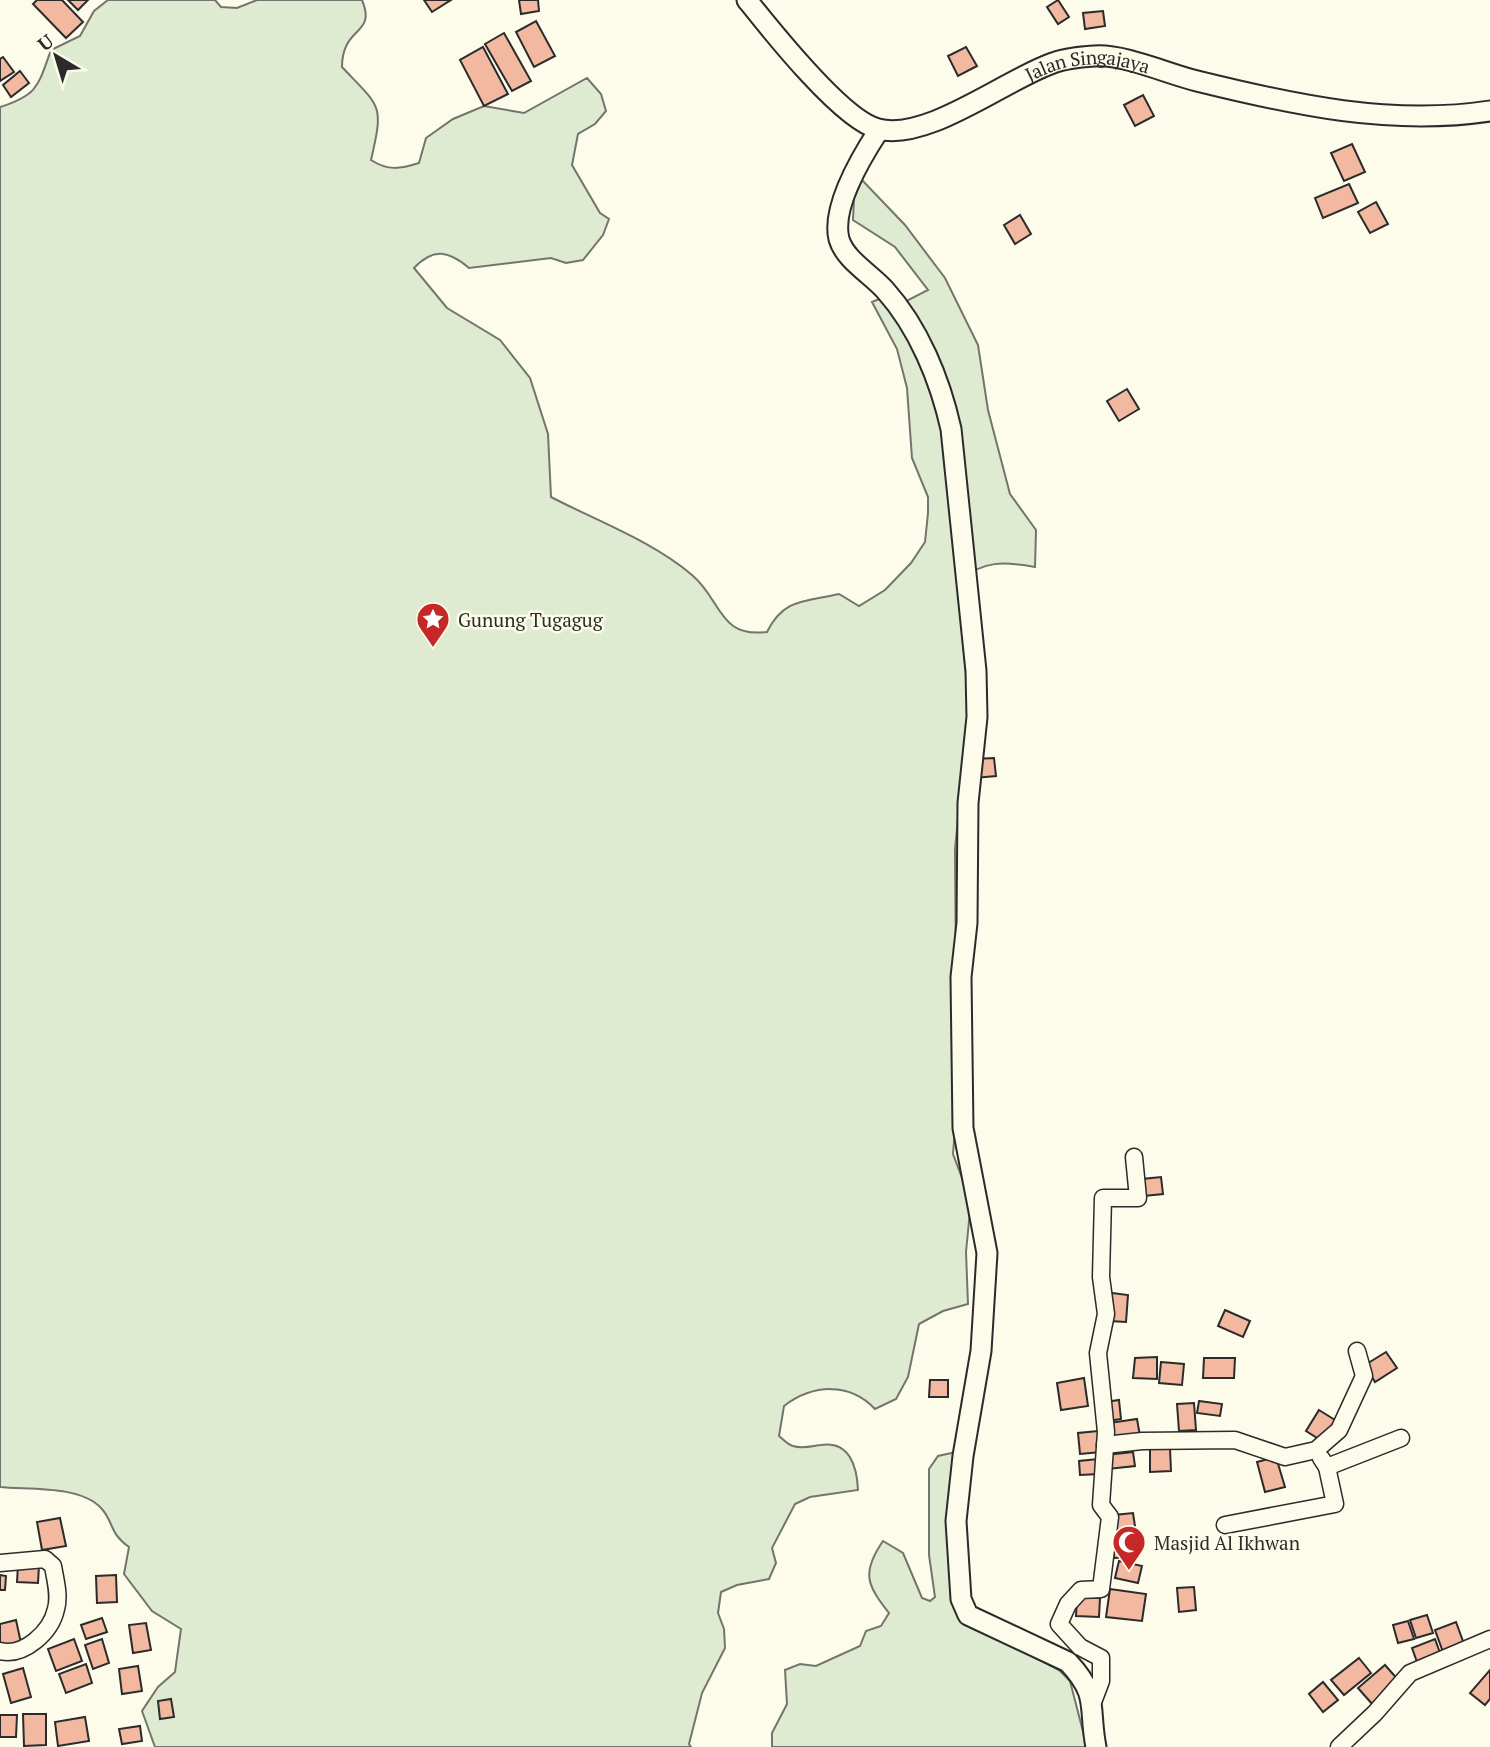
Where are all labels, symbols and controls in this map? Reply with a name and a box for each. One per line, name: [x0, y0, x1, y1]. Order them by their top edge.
north arrow: [21, 21, 91, 91]
text: U: [32, 28, 59, 56]
street label: Jalan Singajaya: [1020, 43, 1154, 86]
place icon: Gunung Tugagug: [414, 600, 452, 649]
place label: Gunung Tugagug: [458, 607, 604, 632]
mosque icon: Masjid Al Ikhwan: [1110, 1523, 1148, 1572]
place label: Masjid Al Ikhwan: [1154, 1530, 1300, 1555]

